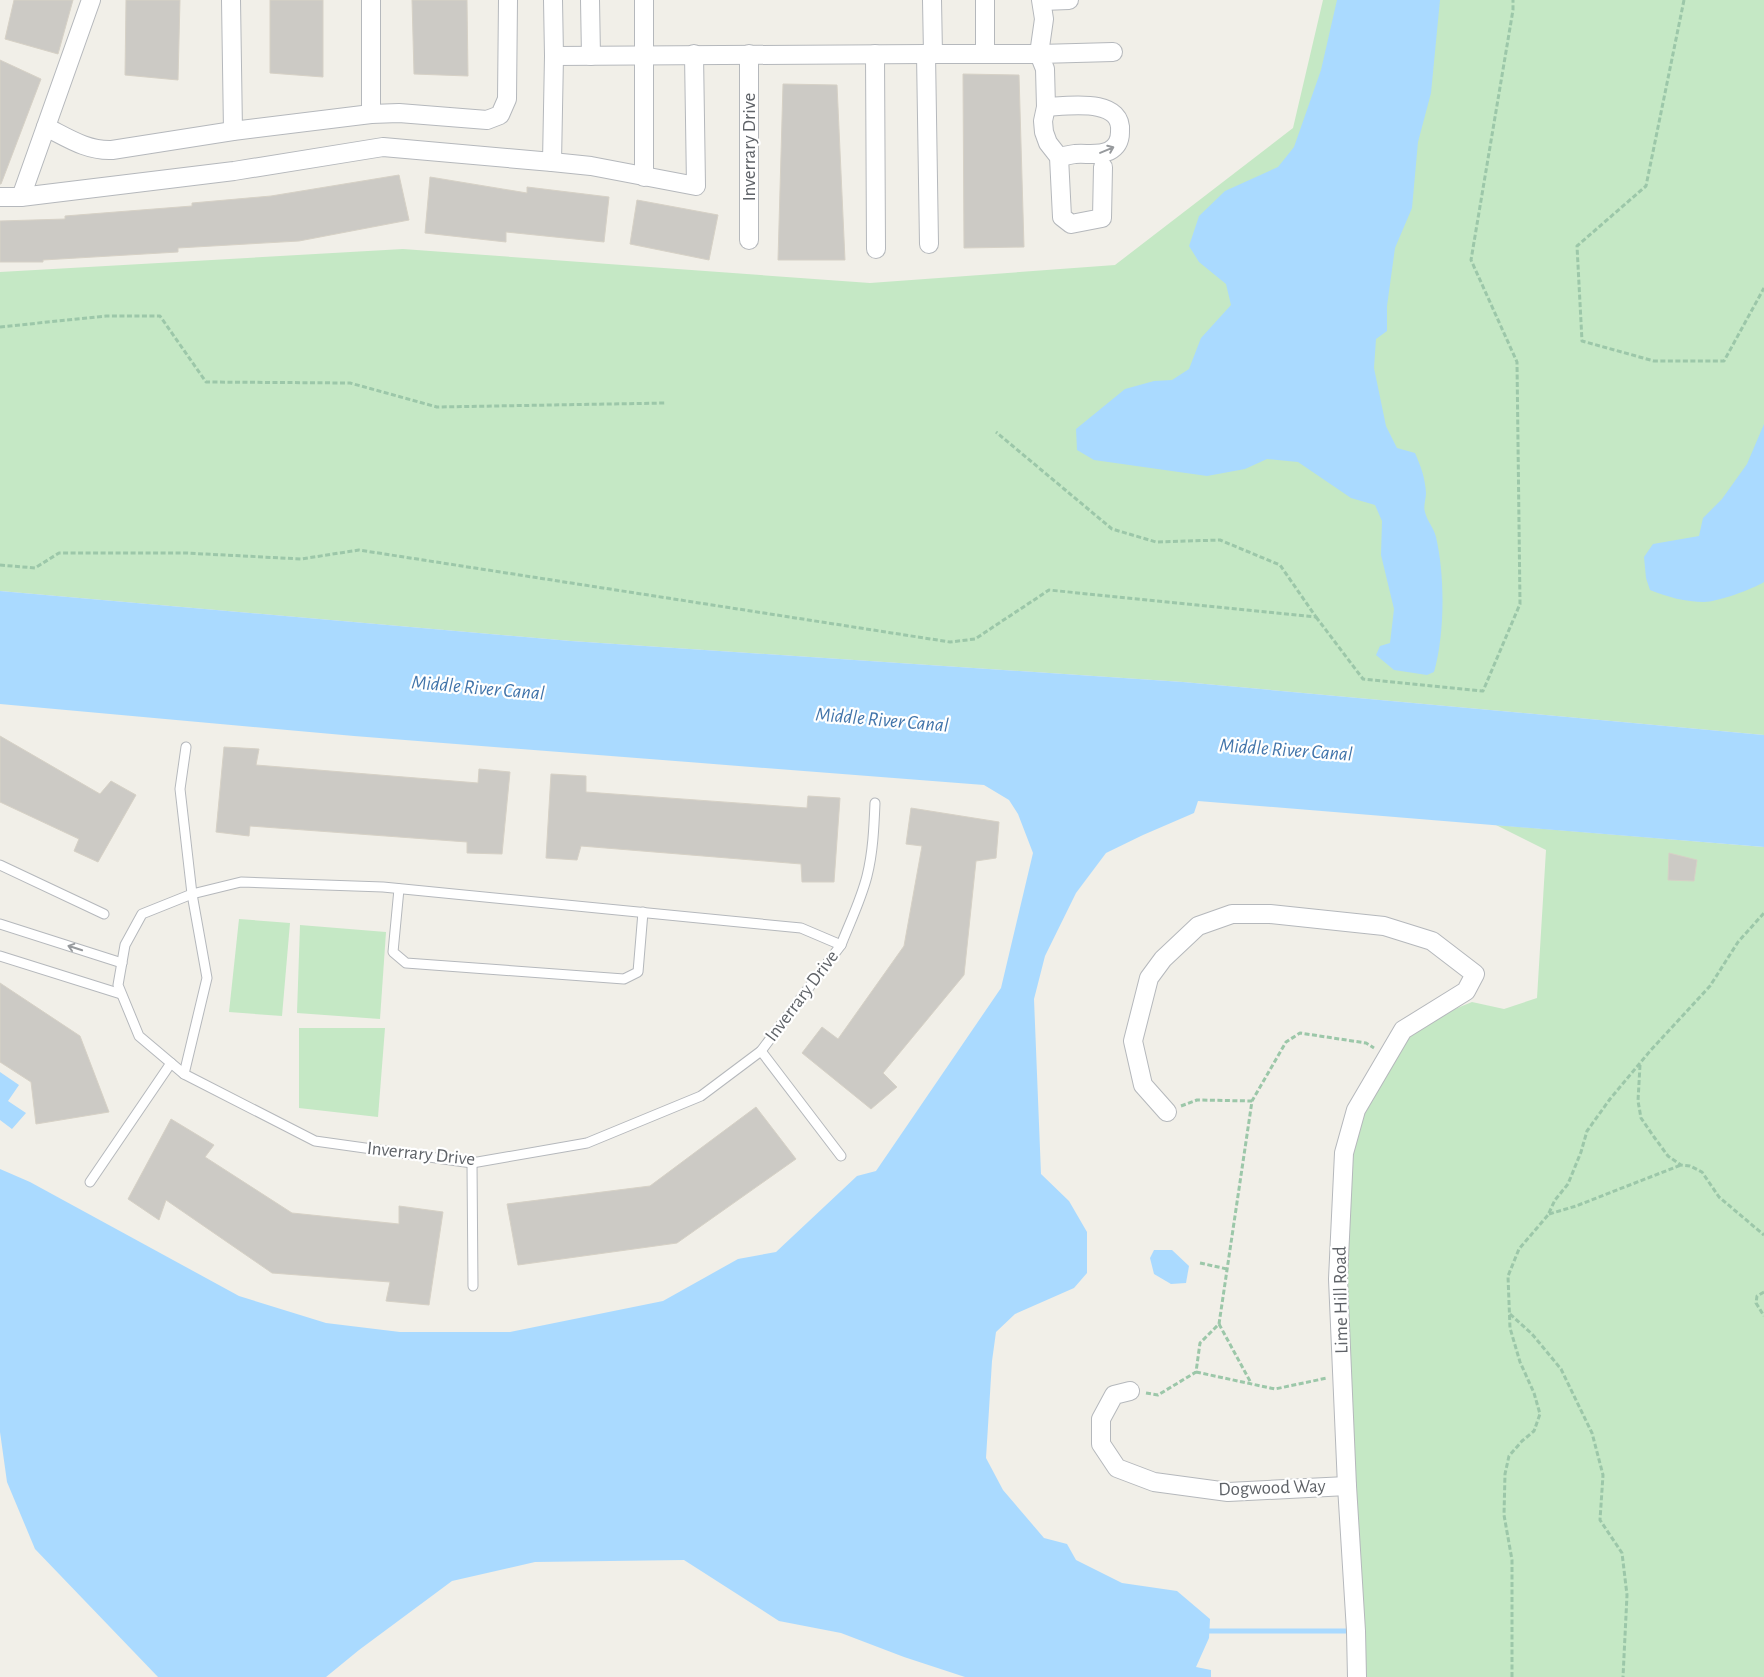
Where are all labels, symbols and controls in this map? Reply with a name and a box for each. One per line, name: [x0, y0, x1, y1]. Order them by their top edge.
street label: Inverrary Drive: [740, 93, 759, 201]
one-way arrow: [1099, 145, 1114, 155]
water label: Middle River Canal: [411, 672, 546, 704]
water label: Middle River Canal: [815, 704, 950, 736]
water label: Middle River Canal: [1219, 735, 1353, 765]
one-way arrow: [68, 943, 84, 953]
street label: Inverrary Drive: [762, 947, 842, 1045]
street label: Inverrary Drive: [366, 1139, 476, 1169]
street label: Lime Hill Road: [1331, 1246, 1351, 1354]
street label: Dogwood Way: [1218, 1477, 1326, 1499]

